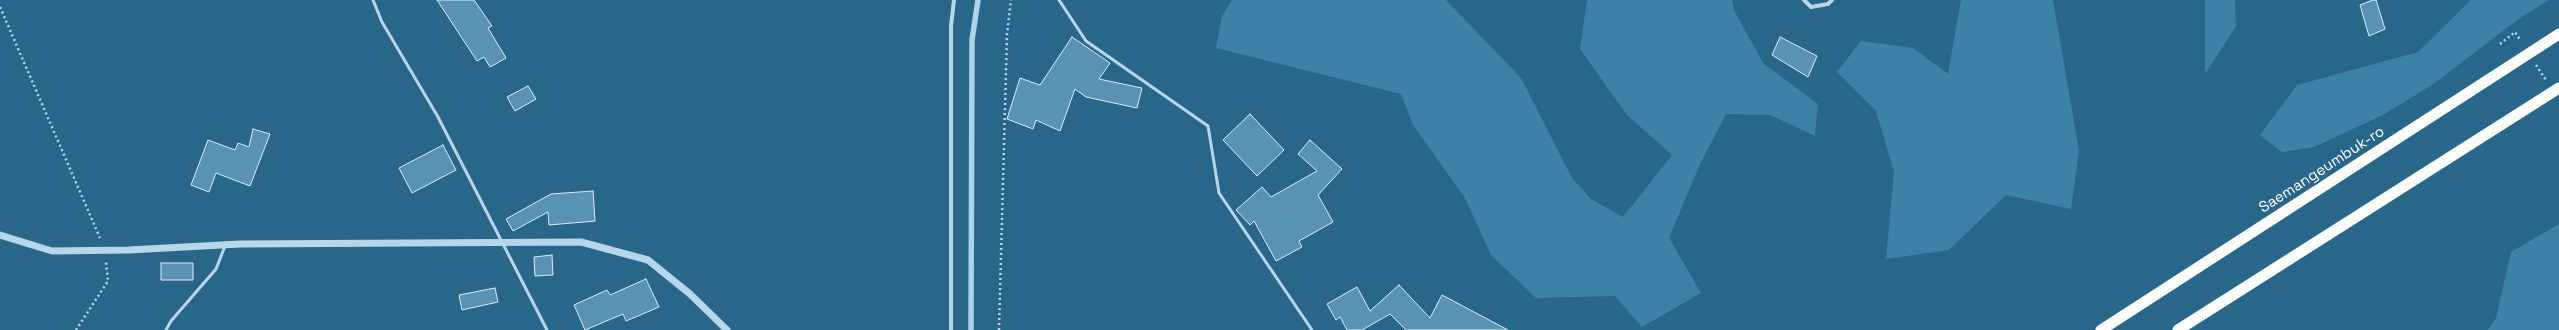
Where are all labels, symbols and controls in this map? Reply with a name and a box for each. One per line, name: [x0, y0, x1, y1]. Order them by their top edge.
street label: Saemangeumbuk-ro: [2256, 123, 2388, 217]

